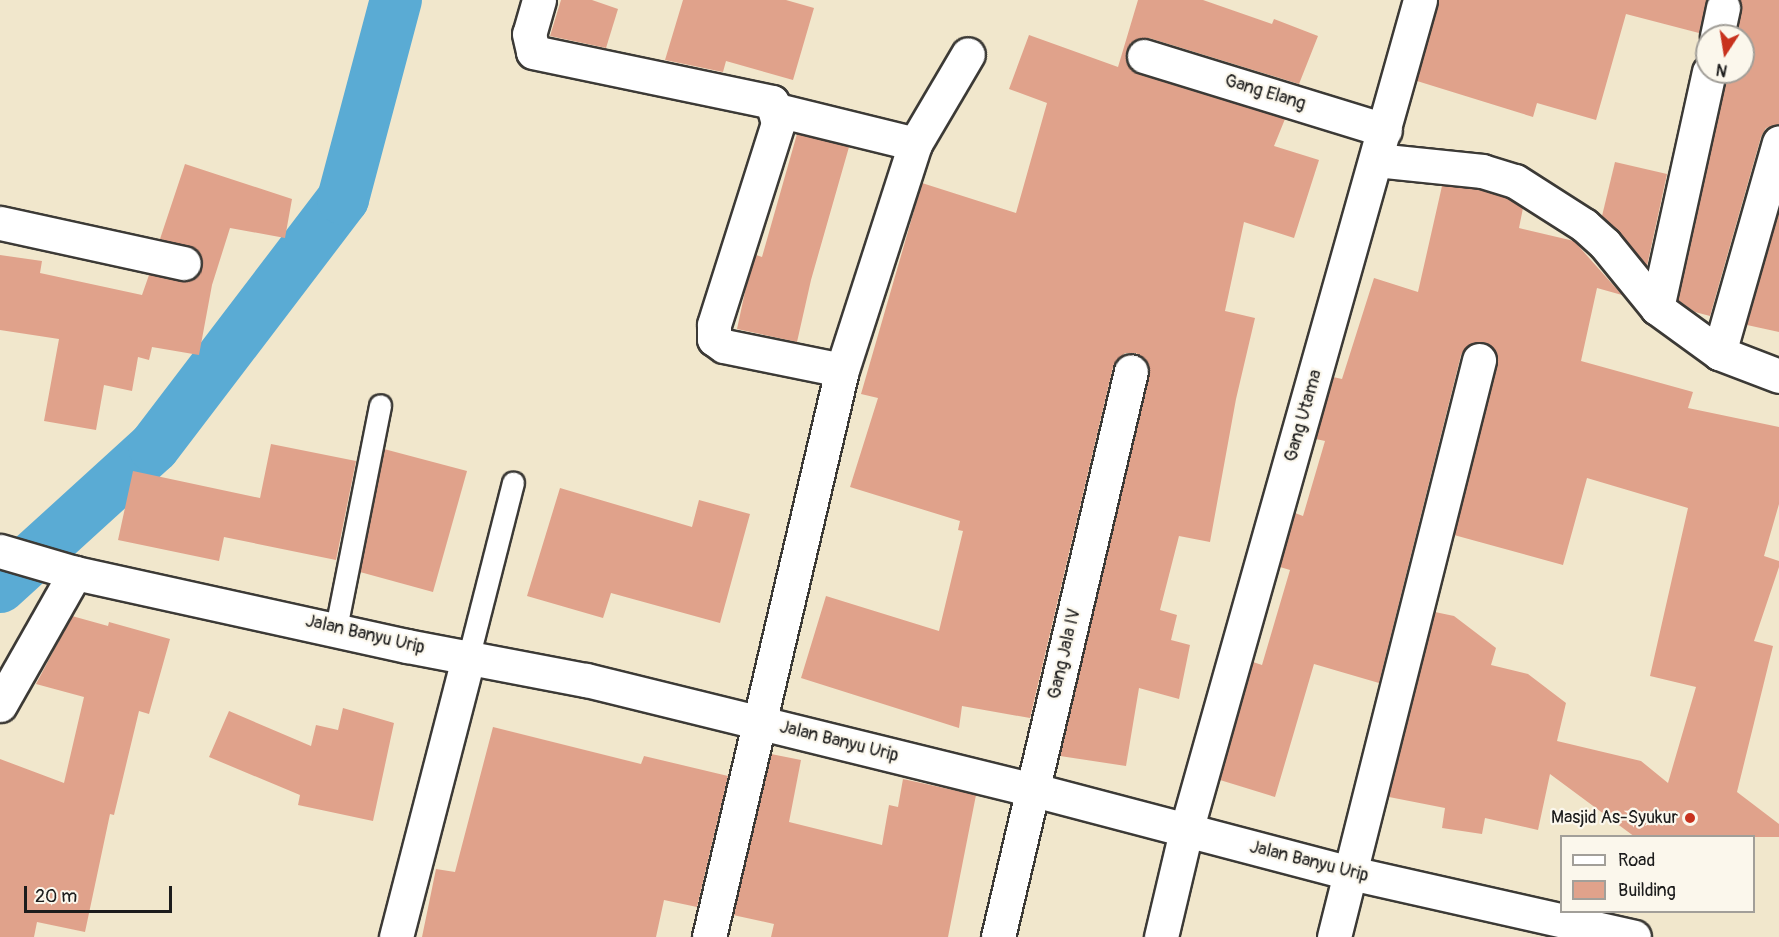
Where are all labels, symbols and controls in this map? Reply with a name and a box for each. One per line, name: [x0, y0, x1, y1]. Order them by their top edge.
north arrow: [1695, 24, 1755, 84]
text: N: [1714, 59, 1729, 81]
street label: Gang Elang: [1222, 70, 1308, 116]
street label: Gang Utama: [1281, 367, 1327, 465]
street label: Gang Jala IV: [1044, 607, 1086, 701]
street label: Jalan Banyu Urip: [303, 611, 427, 659]
street label: Jalan Banyu Urip: [777, 717, 901, 767]
place label: Masjid As-Syukur: [1551, 807, 1678, 829]
marker: Masjid As-Syukur: [1683, 811, 1697, 825]
legend: [1560, 835, 1755, 913]
street label: Jalan Banyu Urip: [1247, 837, 1371, 887]
text: Road: [1618, 849, 1655, 872]
scale bar: [27, 874, 176, 912]
text: Building: [1618, 879, 1676, 902]
text: 20 m: [35, 885, 77, 908]

